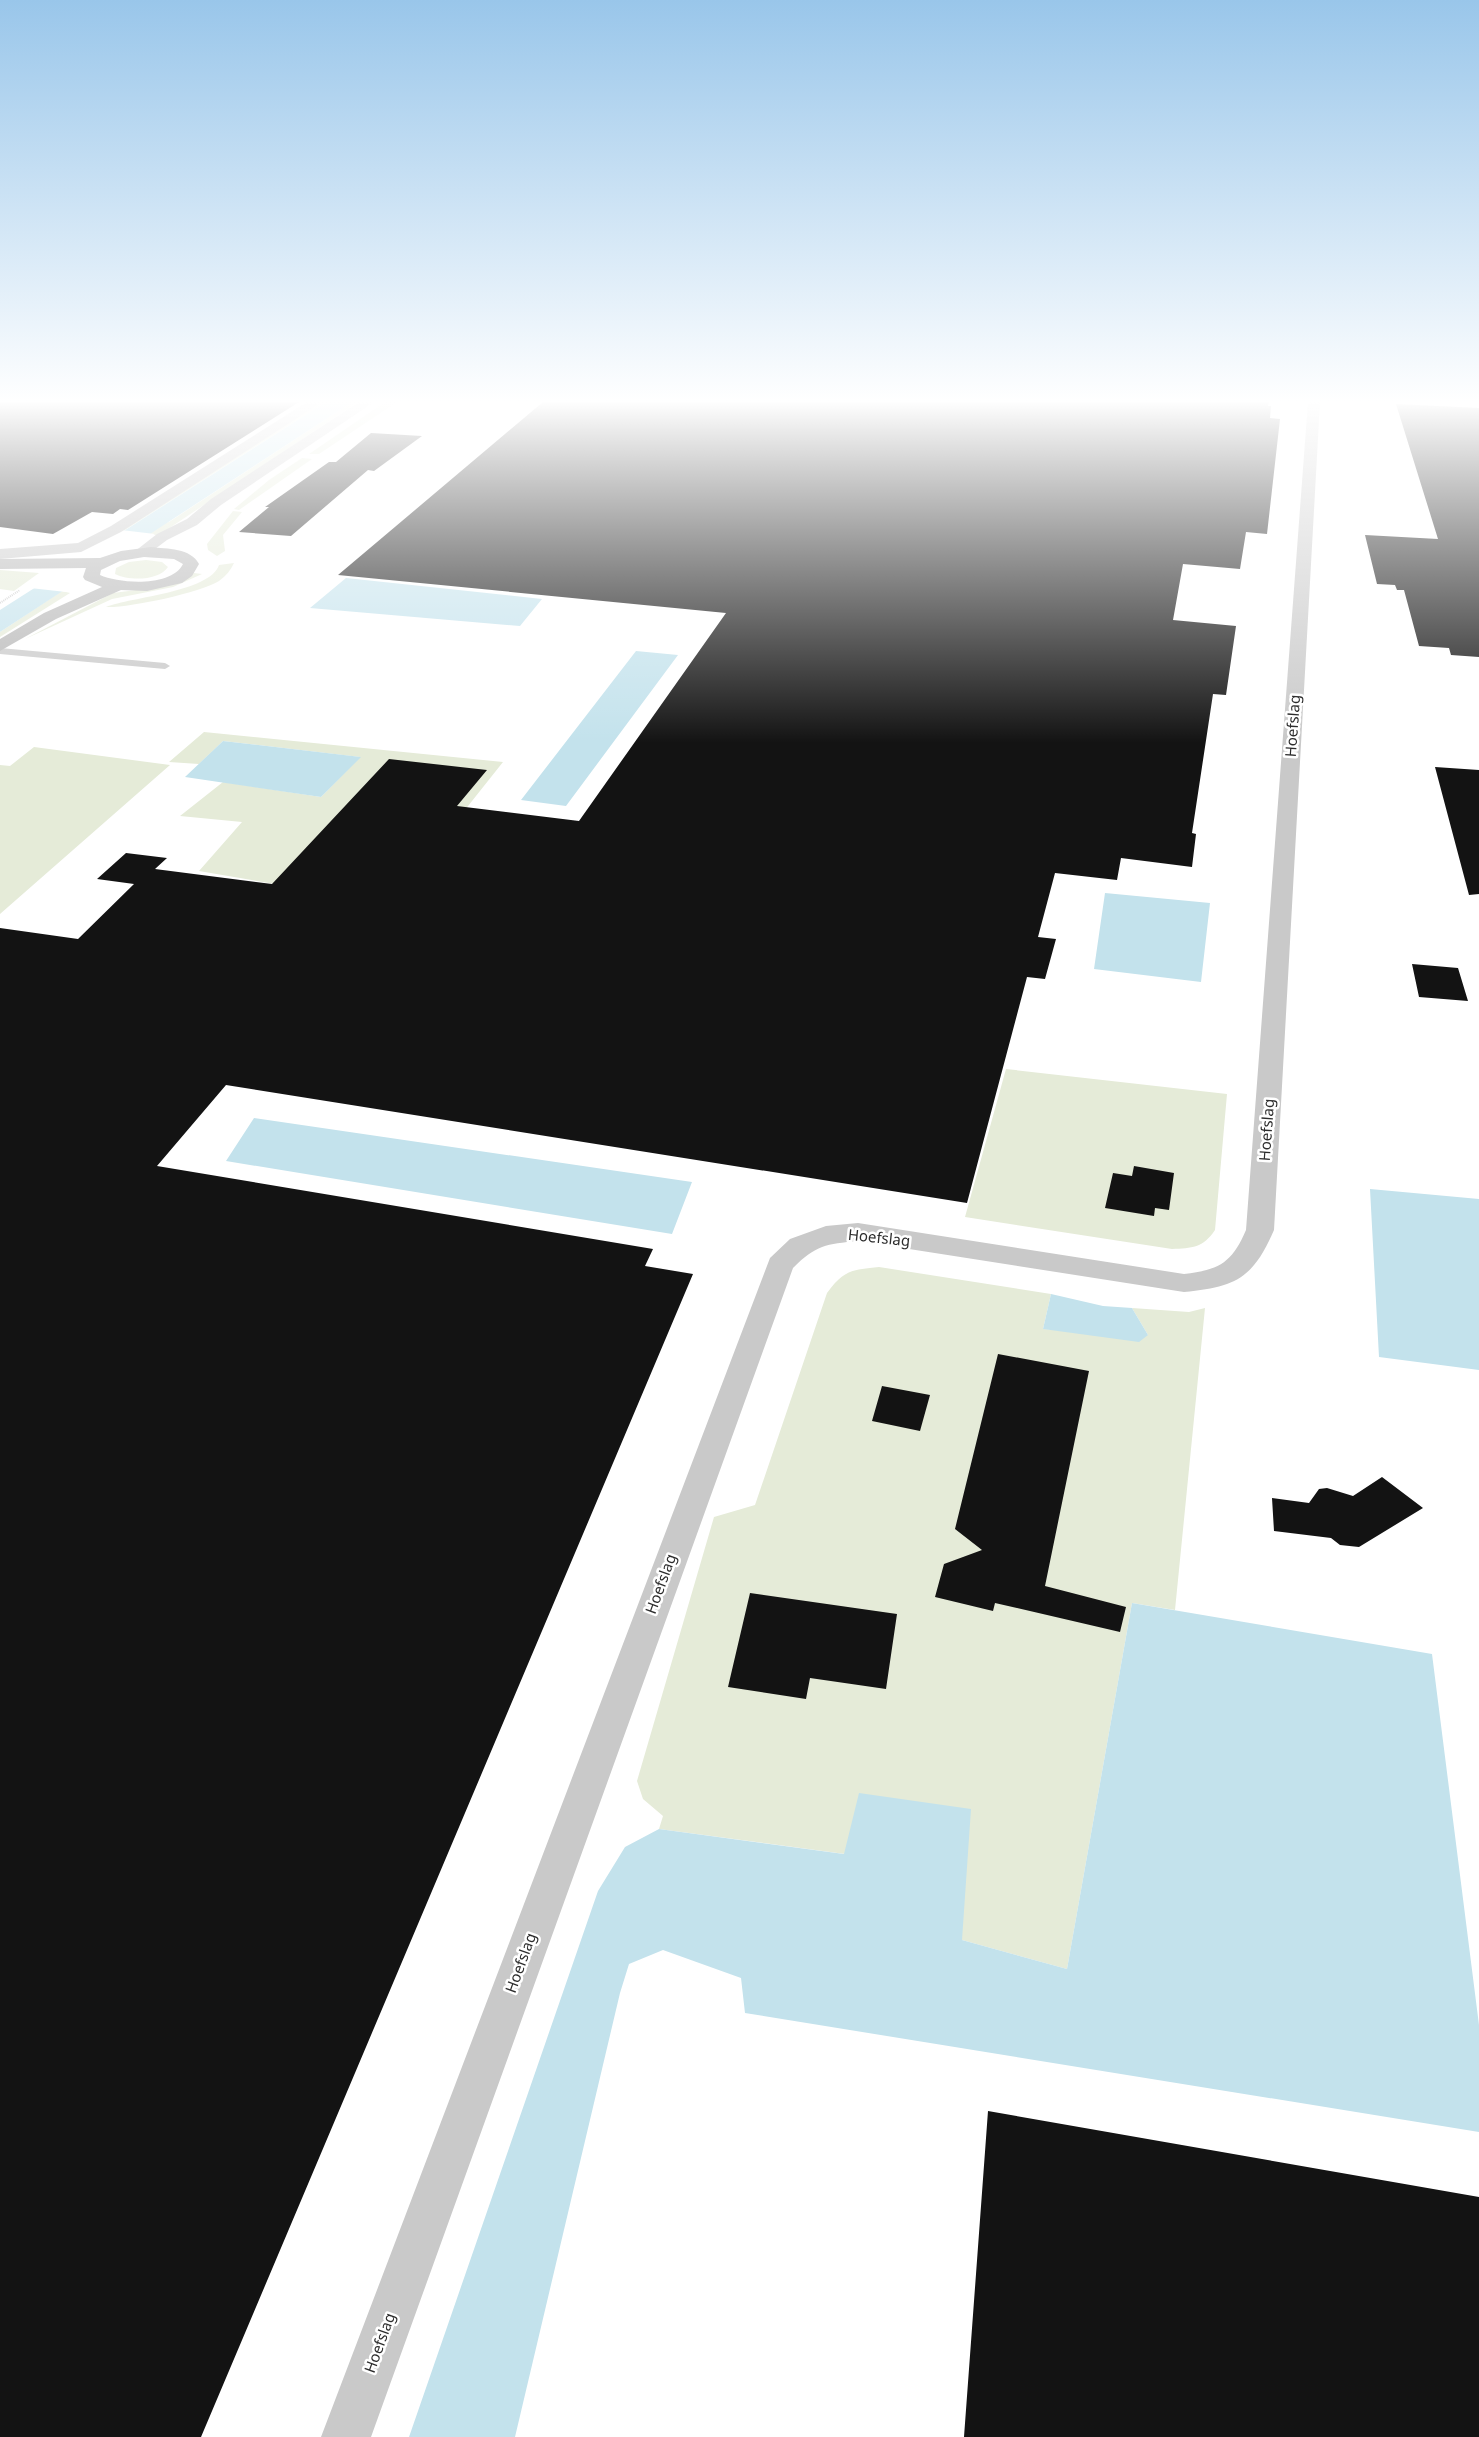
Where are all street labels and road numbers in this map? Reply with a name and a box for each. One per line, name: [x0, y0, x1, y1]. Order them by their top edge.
street label: Hoefslag: [1280, 694, 1304, 758]
street label: Hoefslag: [1254, 1098, 1278, 1162]
street label: Hoefslag: [847, 1224, 911, 1250]
street label: Hoefslag: [640, 1551, 680, 1616]
street label: Hoefslag: [500, 1930, 540, 1995]
street label: Hoefslag: [359, 2310, 399, 2375]

